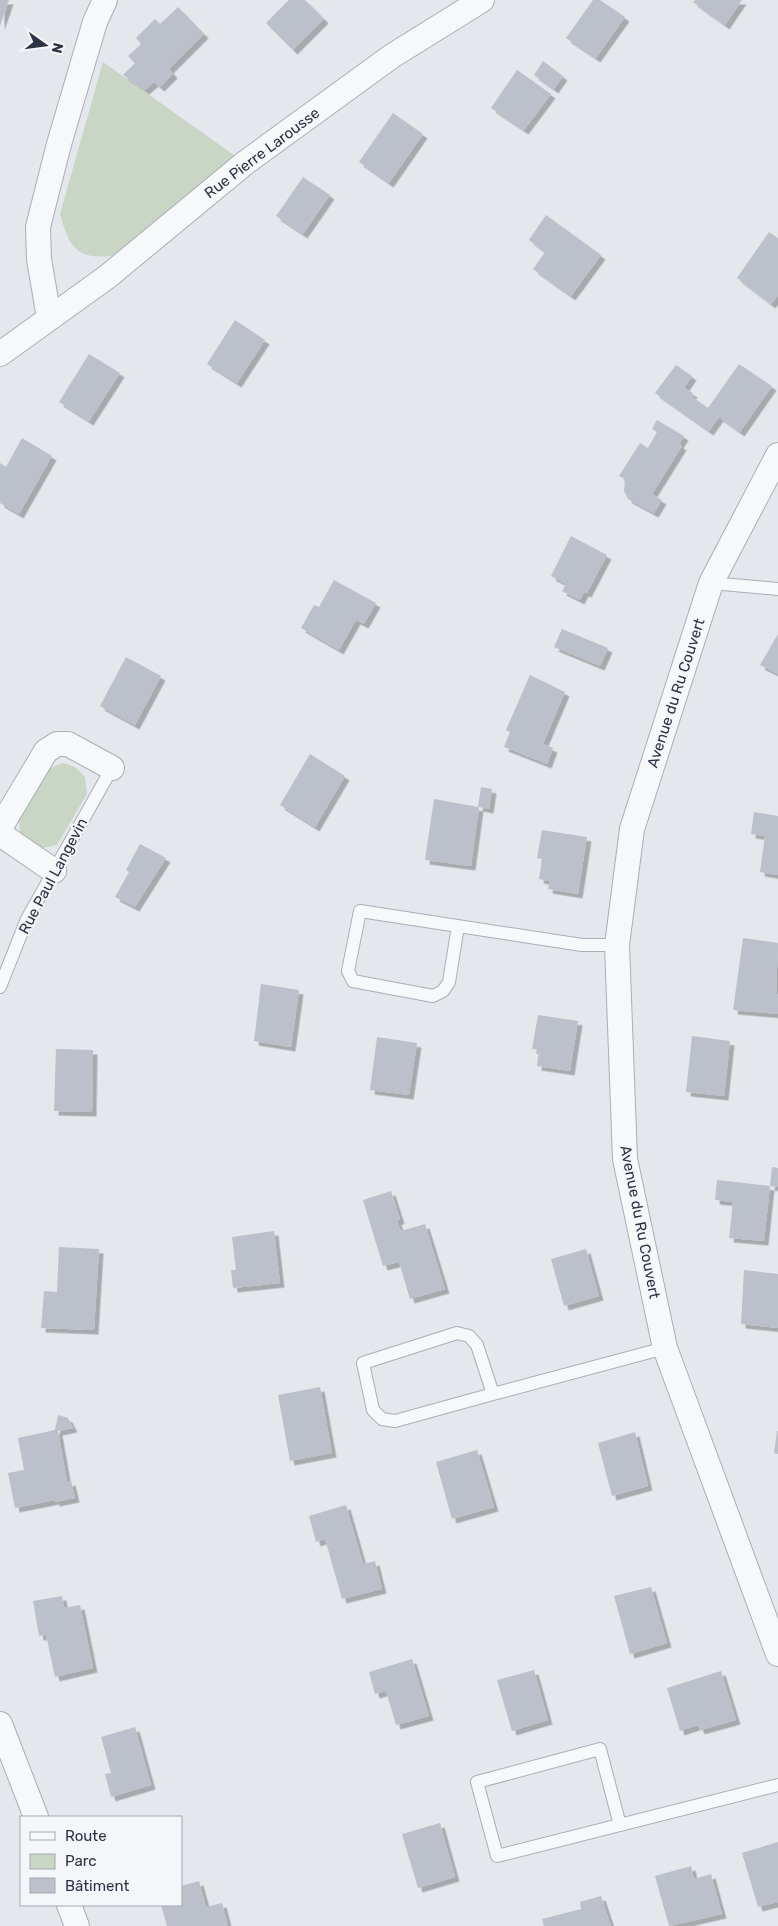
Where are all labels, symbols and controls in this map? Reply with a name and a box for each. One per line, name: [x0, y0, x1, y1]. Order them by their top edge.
north arrow: [20, 20, 70, 70]
text: N: [48, 41, 67, 55]
street label: Rue Pierre Larousse: [201, 104, 323, 202]
street label: Avenue du Ru Couvert: [643, 616, 709, 770]
street label: Rue Paul Langevin: [15, 815, 91, 937]
street label: Avenue du Ru Couvert: [616, 1144, 664, 1300]
legend: [20, 1816, 182, 1906]
text: Route: [65, 1827, 107, 1845]
text: Parc: [65, 1852, 97, 1870]
text: Bâtiment: [65, 1877, 129, 1895]

